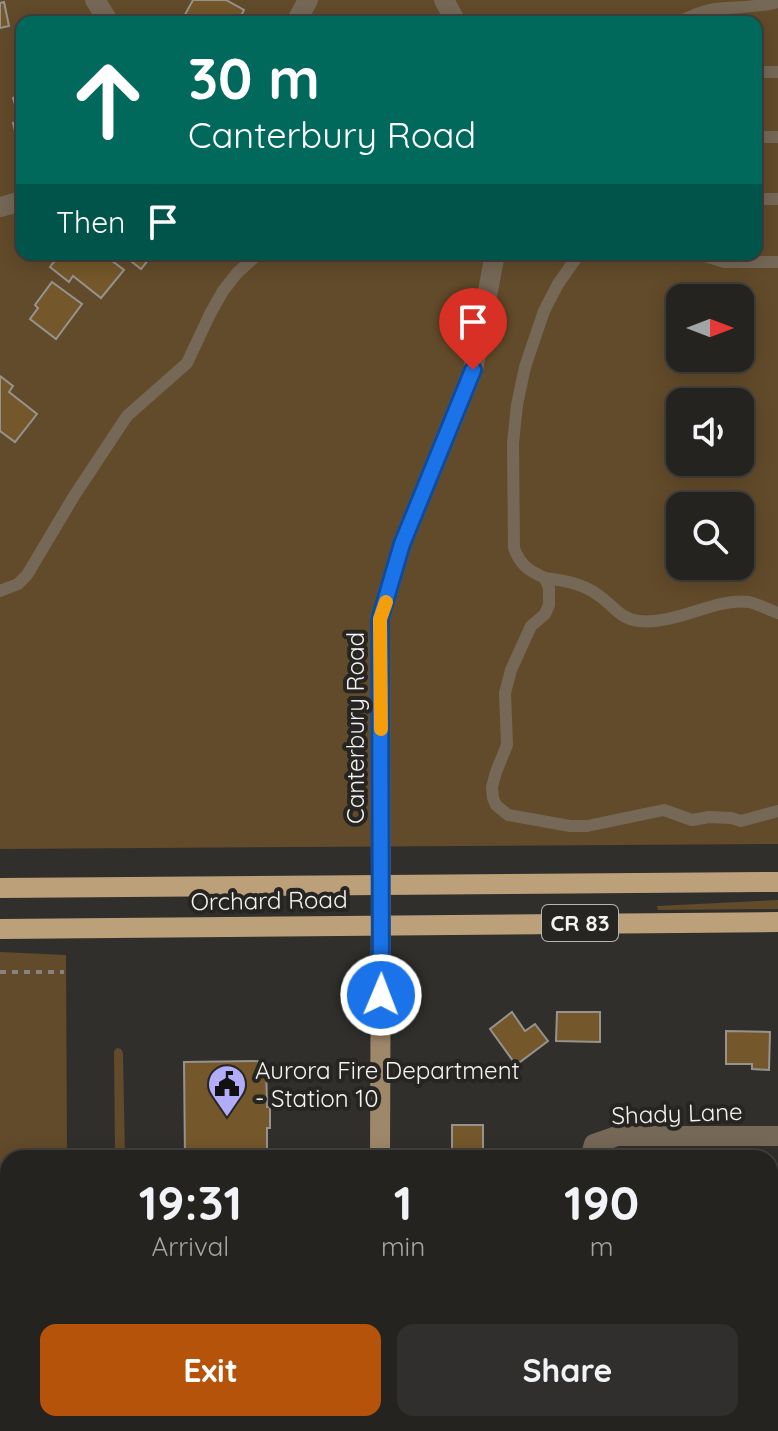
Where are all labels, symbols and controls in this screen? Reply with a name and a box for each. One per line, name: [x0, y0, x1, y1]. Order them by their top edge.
text: 30 m: [188, 43, 320, 113]
icon: ahead: [56, 48, 160, 152]
text: Canterbury Road: [188, 112, 476, 157]
icon: arrive: [141, 200, 185, 244]
text: Then: [56, 203, 125, 241]
north arrow: [666, 284, 754, 372]
map controls: [666, 284, 754, 580]
pin: [439, 288, 507, 370]
icon: arrive: [451, 300, 495, 344]
button: sound: [666, 388, 754, 476]
button: search: [666, 492, 754, 580]
street label: Canterbury Road: [340, 632, 370, 824]
street label: Orchard Road: [190, 884, 348, 916]
road number: CR 83: [542, 905, 618, 941]
position arrow: [339, 953, 423, 1037]
place label: Aurora Fire Department - Station 10: [255, 1055, 520, 1113]
public building icon: Aurora Fire Department - Station 10: [206, 1063, 248, 1118]
street label: Shady Lane: [611, 1096, 743, 1130]
text: 19:31: [139, 1172, 242, 1232]
text: 1: [394, 1172, 412, 1232]
text: 190: [564, 1172, 639, 1232]
text: Arrival: [152, 1230, 229, 1263]
text: min: [381, 1230, 425, 1263]
text: m: [590, 1230, 613, 1263]
button: Exit: [40, 1324, 381, 1416]
button: Share: [397, 1324, 738, 1416]

